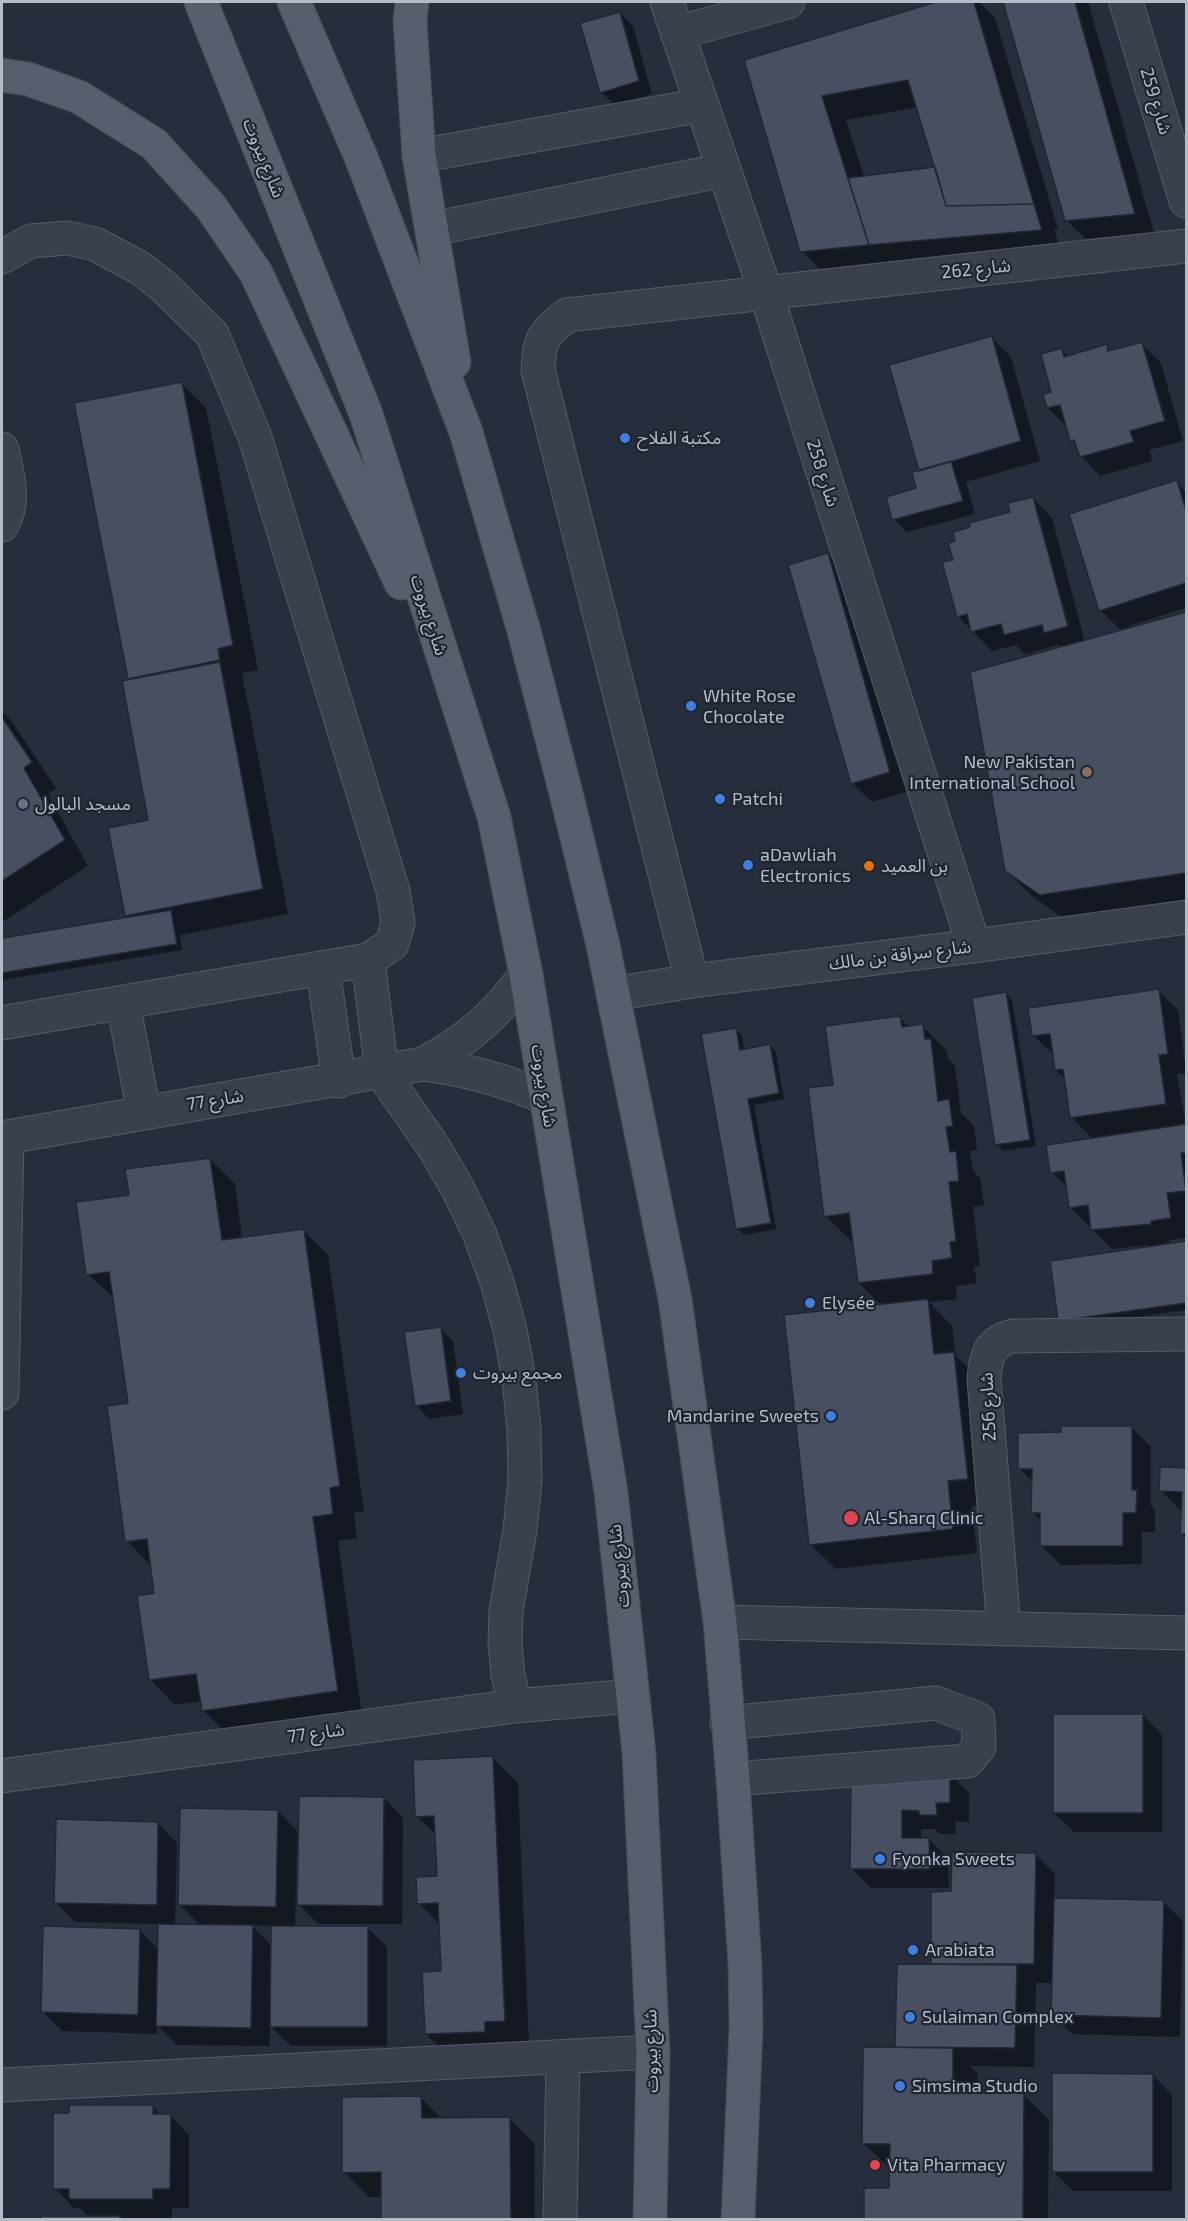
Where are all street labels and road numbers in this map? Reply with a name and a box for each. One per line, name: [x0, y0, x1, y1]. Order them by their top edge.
street label: شارع 259: [1136, 65, 1176, 137]
street label: شارع بيروت: [238, 115, 290, 201]
street label: شارع 262: [940, 255, 1012, 283]
street label: شارع 258: [802, 436, 844, 510]
street label: شارع بيروت: [406, 572, 452, 658]
street label: شارع سراقة بن مالك: [828, 936, 972, 974]
street label: شارع بيروت: [527, 1043, 561, 1129]
street label: شارع 77: [185, 1085, 245, 1115]
street label: شارع 256: [975, 1372, 1001, 1442]
street label: شارع بيروت: [604, 1523, 634, 1609]
street label: شارع 77: [286, 1718, 346, 1748]
street label: شارع بيروت: [639, 2009, 663, 2093]

